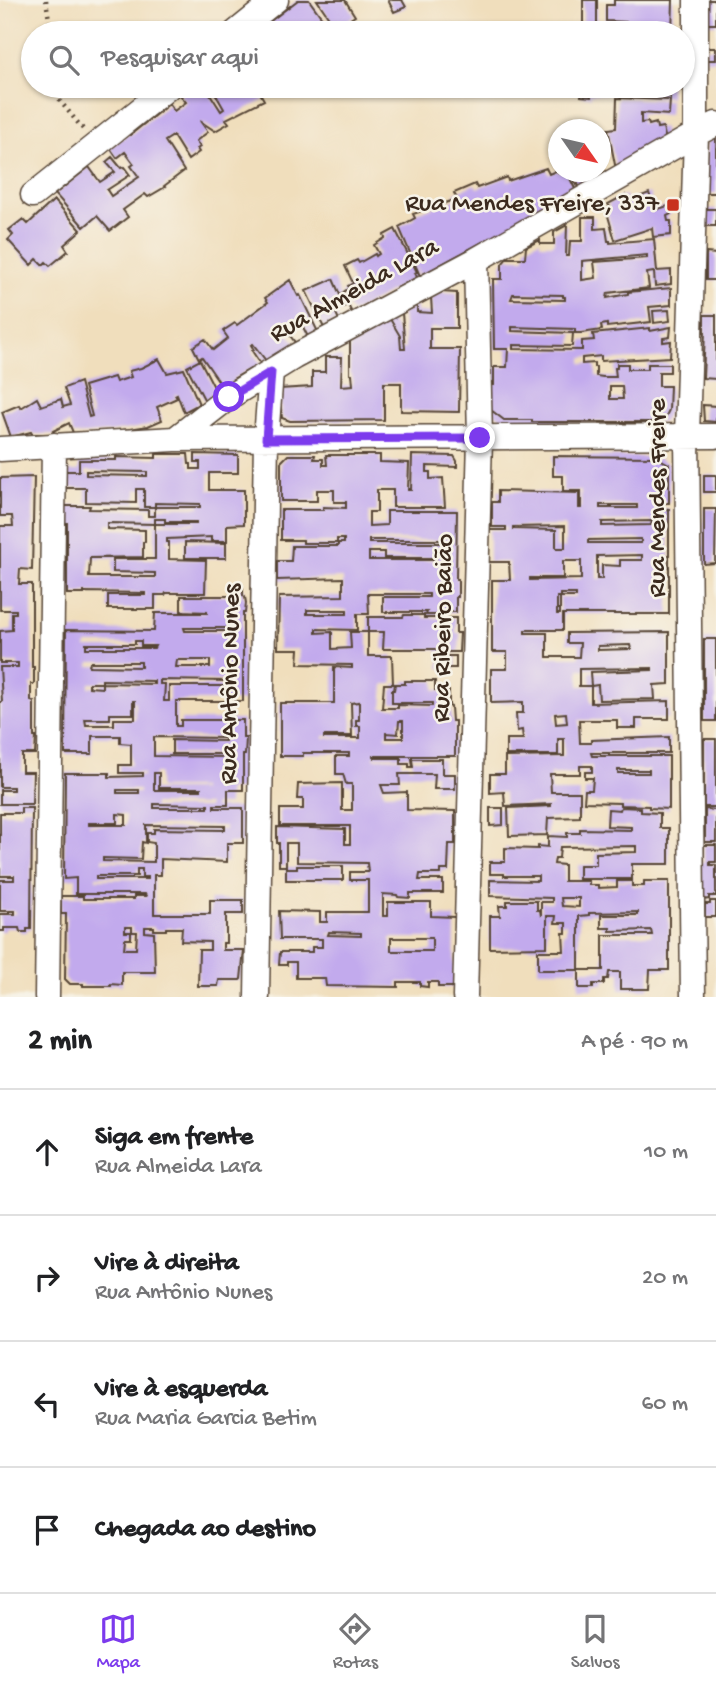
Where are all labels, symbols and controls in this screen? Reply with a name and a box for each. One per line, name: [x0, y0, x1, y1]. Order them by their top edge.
search box: [21, 21, 695, 98]
icon: search: [45, 41, 83, 79]
text: Pesquisar aqui: [101, 44, 259, 75]
north arrow: [548, 119, 611, 182]
place label: Rua Mendes Freire, 337: [405, 190, 660, 221]
marker: Rua Mendes Freire, 337: [665, 197, 681, 213]
street label: Rua Almeida Lara: [265, 232, 446, 351]
route start: [213, 381, 244, 412]
street label: Rua Mendes Freire: [644, 398, 675, 597]
route end: [464, 422, 495, 453]
street label: Rua Ribeiro Baião: [428, 533, 462, 723]
street label: Rua Antônio Nunes: [215, 582, 249, 784]
text: 2 min: [28, 1025, 92, 1060]
text: A pé · 90 m: [581, 1029, 688, 1056]
text: Siga em frente: [95, 1123, 253, 1154]
icon: ahead: [28, 1133, 66, 1171]
text: 10 m: [644, 1139, 688, 1166]
text: Rua Almeida Lara: [95, 1154, 262, 1181]
text: Vire à direita: [95, 1249, 239, 1280]
icon: right: [28, 1259, 66, 1297]
text: 20 m: [642, 1265, 688, 1292]
text: Rua Antônio Nunes: [95, 1280, 272, 1307]
text: Vire à esquerda: [95, 1375, 268, 1406]
icon: left: [28, 1385, 66, 1423]
text: 60 m: [642, 1391, 688, 1418]
text: Rua Maria Garcia Betim: [95, 1406, 317, 1433]
icon: arrive: [28, 1511, 66, 1549]
text: Chegada ao destino: [95, 1515, 316, 1546]
tab: Mapa: [96, 1610, 140, 1675]
tab: Rotas: [333, 1610, 378, 1675]
tab: Salvos: [571, 1610, 620, 1675]

